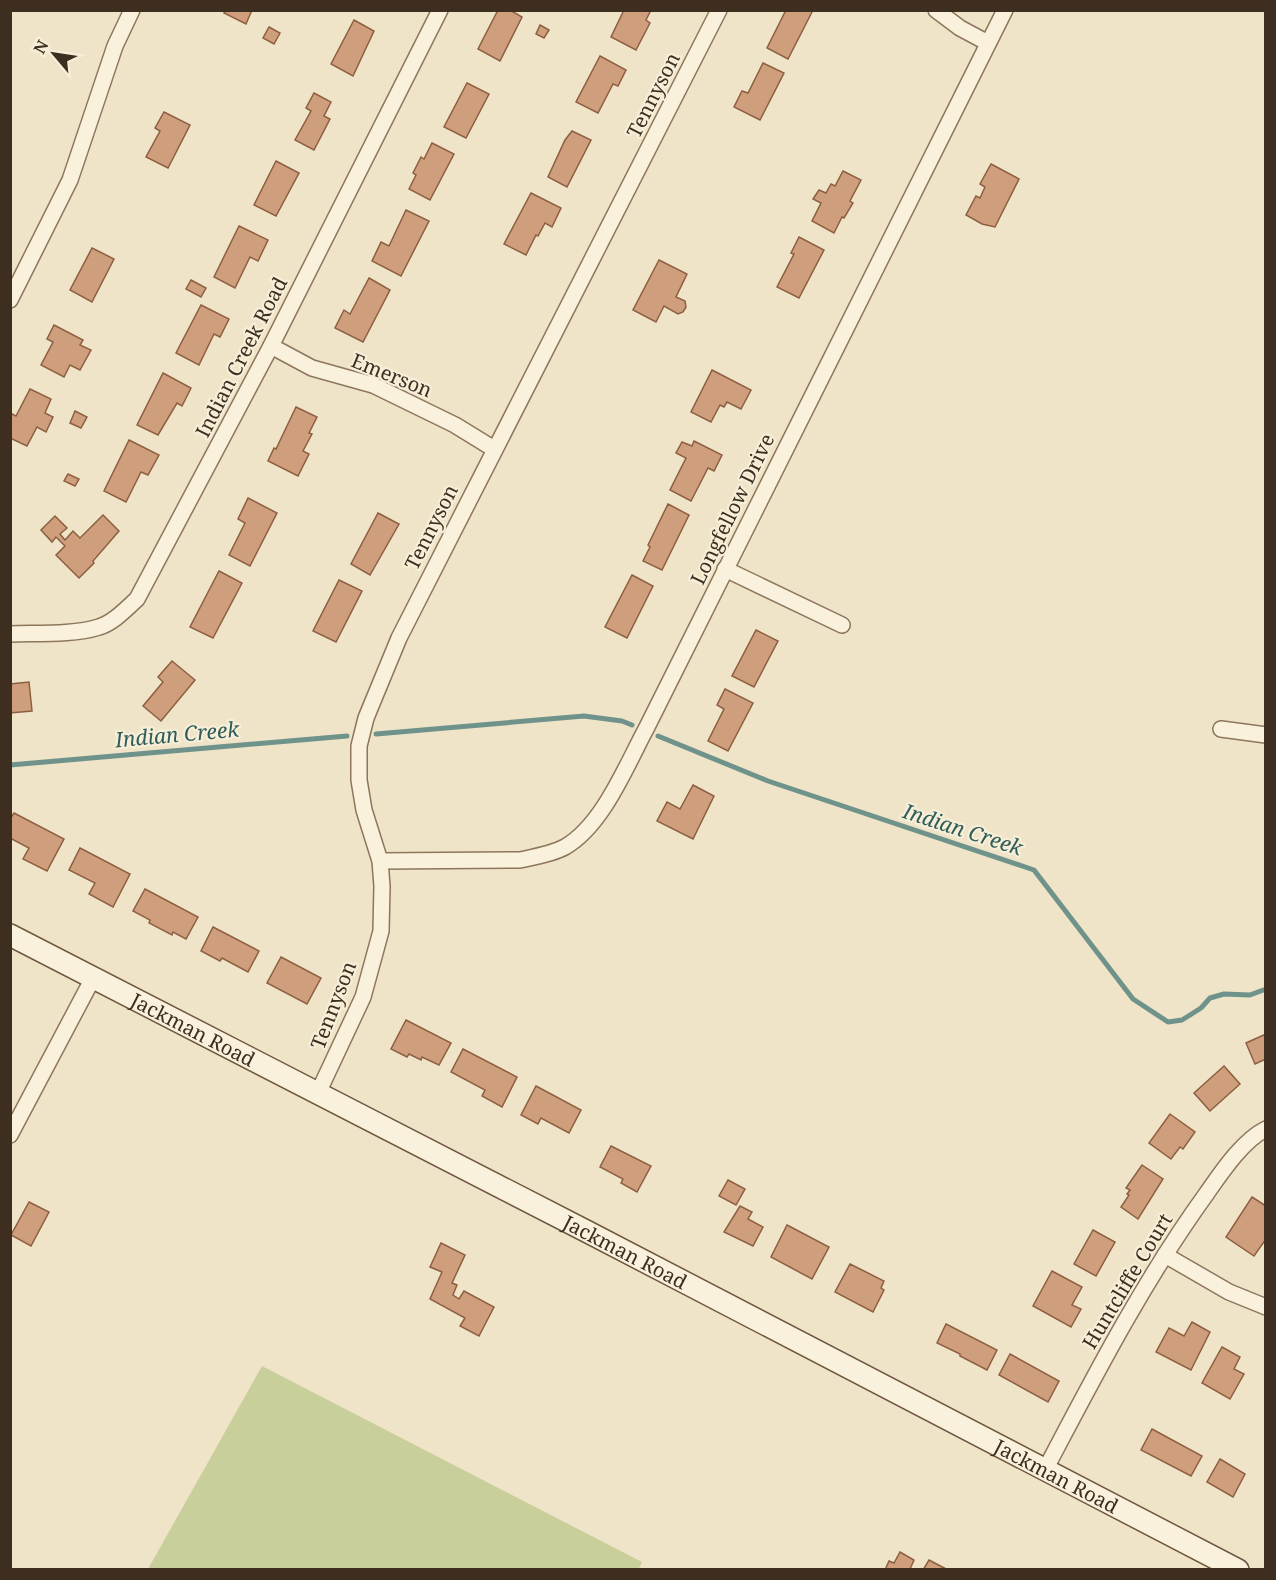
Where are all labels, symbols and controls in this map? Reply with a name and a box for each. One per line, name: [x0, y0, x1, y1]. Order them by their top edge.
north arrow: [24, 24, 84, 84]
text: N: [28, 36, 54, 58]
street label: Tennyson: [620, 48, 686, 142]
street label: Indian Creek Road: [189, 272, 293, 442]
street label: Emerson: [348, 347, 437, 403]
street label: Longfellow Drive: [684, 429, 780, 589]
street label: Tennyson: [398, 480, 464, 574]
water label: Indian Creek: [113, 715, 241, 753]
water label: Indian Creek: [899, 796, 1027, 862]
street label: Tennyson: [304, 957, 362, 1053]
street label: Jackman Road: [125, 986, 260, 1072]
street label: Jackman Road: [558, 1208, 692, 1295]
street label: Huntcliffe Court: [1076, 1208, 1178, 1354]
street label: Jackman Road: [989, 1432, 1123, 1519]

